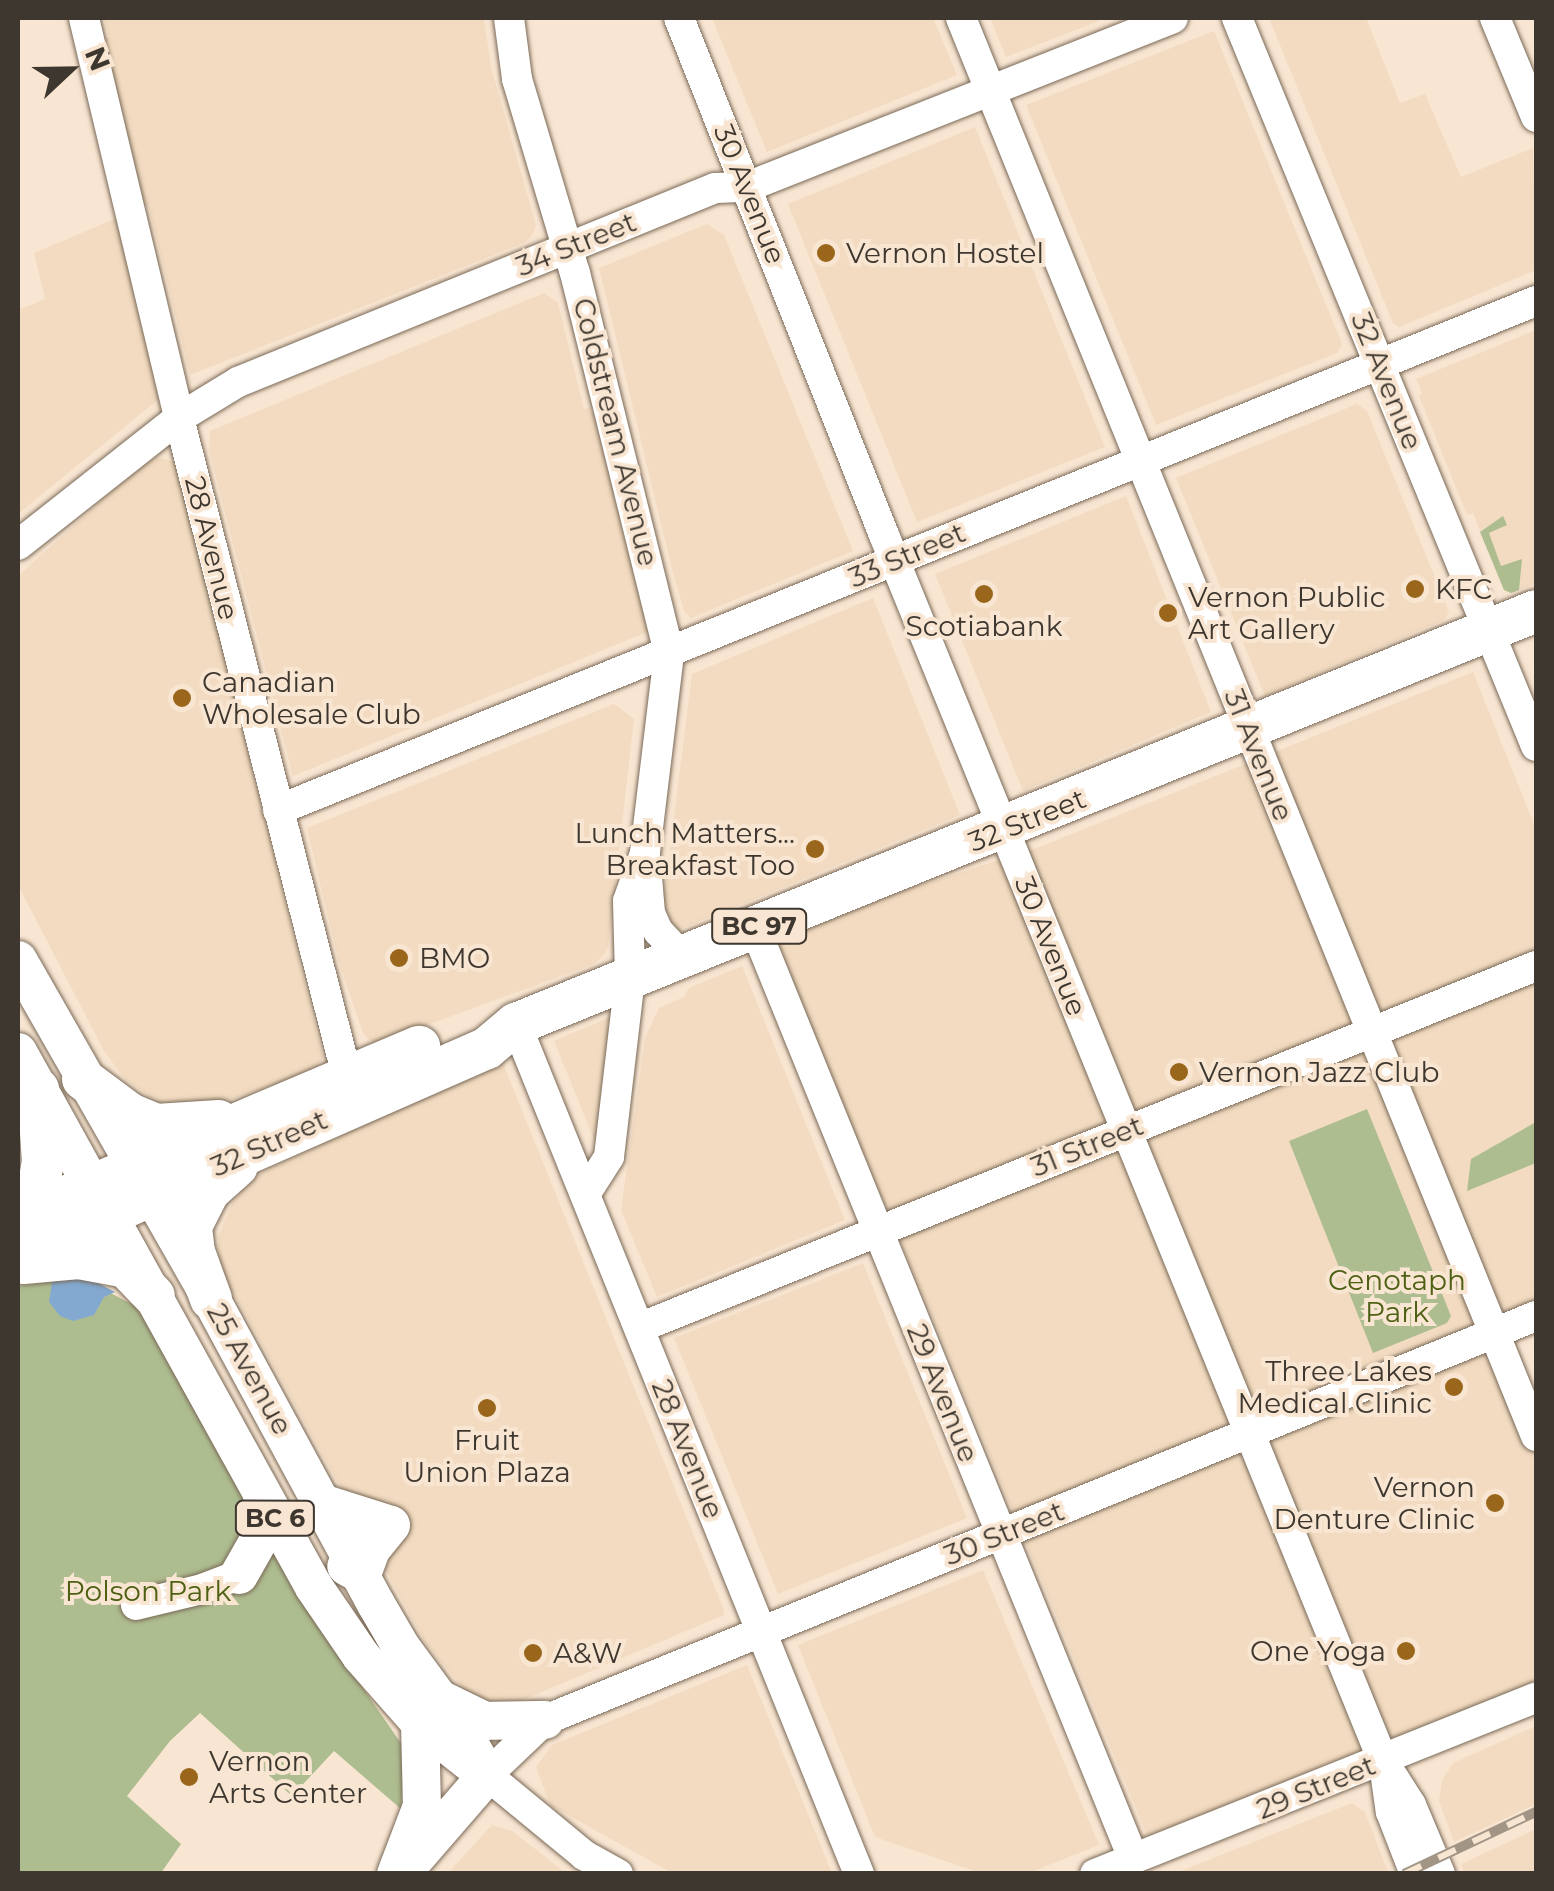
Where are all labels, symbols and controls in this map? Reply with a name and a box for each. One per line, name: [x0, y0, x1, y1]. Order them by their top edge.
north arrow: [20, 20, 120, 120]
text: N: [78, 42, 118, 76]
street label: 30 Avenue: [707, 119, 793, 269]
street label: 34 Street: [511, 205, 641, 283]
place label: Vernon Hostel: [846, 236, 1044, 270]
marker: Vernon Hostel: [815, 242, 837, 264]
street label: Coldstream Avenue: [566, 295, 666, 569]
street label: 32 Avenue: [1344, 308, 1430, 454]
street label: 28 Avenue: [178, 473, 246, 623]
street label: 33 Street: [844, 515, 970, 595]
place label: KFC: [1435, 572, 1492, 606]
marker: KFC: [1404, 578, 1426, 600]
place label: Vernon Public Art Gallery: [1188, 580, 1385, 646]
marker: Scotiabank: [973, 583, 995, 605]
marker: Vernon Public Art Gallery: [1157, 602, 1179, 624]
place label: Scotiabank: [906, 609, 1062, 643]
place label: Canadian Wholesale Club: [202, 665, 421, 731]
street label: 31 Avenue: [1217, 684, 1301, 826]
marker: Canadian Wholesale Club: [171, 687, 193, 709]
street label: 32 Street: [963, 781, 1091, 859]
place label: Lunch Matters... Breakfast Too: [575, 816, 795, 882]
marker: Lunch Matters... Breakfast Too: [804, 838, 826, 860]
street label: 30 Avenue: [1008, 871, 1094, 1021]
road number: BC 97: [709, 906, 809, 946]
place label: BMO: [419, 941, 490, 975]
marker: BMO: [388, 947, 410, 969]
place label: Vernon Jazz Club: [1199, 1055, 1439, 1089]
marker: Vernon Jazz Club: [1168, 1061, 1190, 1083]
street label: 32 Street: [206, 1103, 332, 1183]
street label: 31 Street: [1026, 1108, 1148, 1184]
park label: Cenotaph Park: [1328, 1263, 1466, 1329]
street label: 25 Avenue: [200, 1298, 300, 1440]
street label: 29 Avenue: [900, 1319, 986, 1467]
place label: Three Lakes Medical Clinic: [1238, 1354, 1432, 1420]
marker: Three Lakes Medical Clinic: [1441, 1374, 1467, 1400]
street label: 28 Avenue: [645, 1375, 731, 1523]
marker: Fruit Union Plaza: [476, 1397, 498, 1419]
place label: Fruit Union Plaza: [403, 1423, 571, 1489]
place label: Vernon Denture Clinic: [1274, 1470, 1475, 1536]
marker: Vernon Denture Clinic: [1484, 1492, 1506, 1514]
street label: 30 Street: [939, 1494, 1069, 1572]
road number: BC 6: [232, 1498, 318, 1538]
park label: Polson Park: [65, 1574, 231, 1608]
place label: One Yoga: [1250, 1634, 1386, 1668]
place label: A&W: [553, 1636, 622, 1670]
marker: One Yoga: [1395, 1640, 1417, 1662]
marker: A&W: [522, 1642, 544, 1664]
place label: Vernon Arts Center: [209, 1744, 367, 1810]
street label: 29 Street: [1252, 1748, 1380, 1826]
marker: Vernon Arts Center: [178, 1766, 200, 1788]

